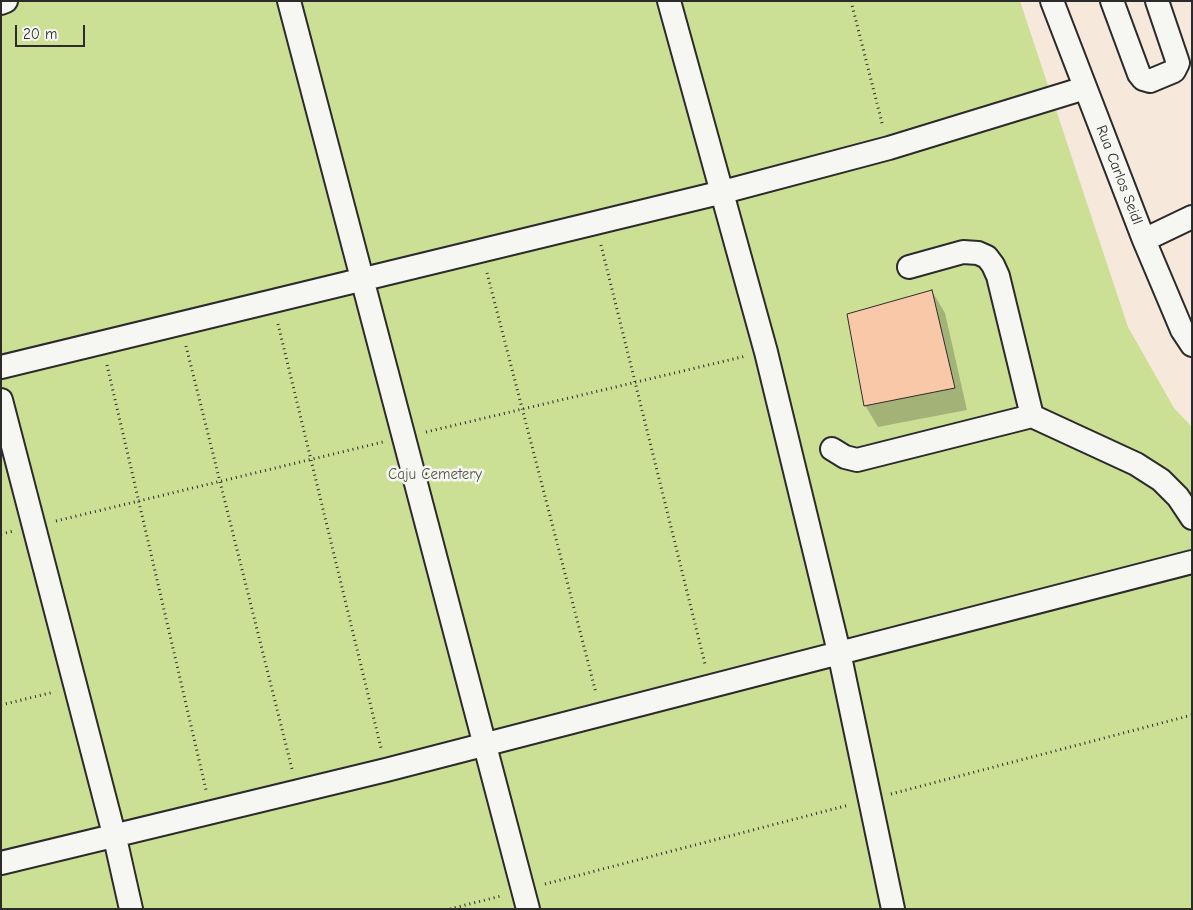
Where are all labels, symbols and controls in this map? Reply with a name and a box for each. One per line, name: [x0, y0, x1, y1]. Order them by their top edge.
scale bar: [18, 15, 88, 47]
text: 20 m: [23, 25, 57, 43]
street label: Rua Carlos Seidl: [1092, 123, 1146, 227]
park label: Caju Cemetery: [388, 466, 482, 484]

